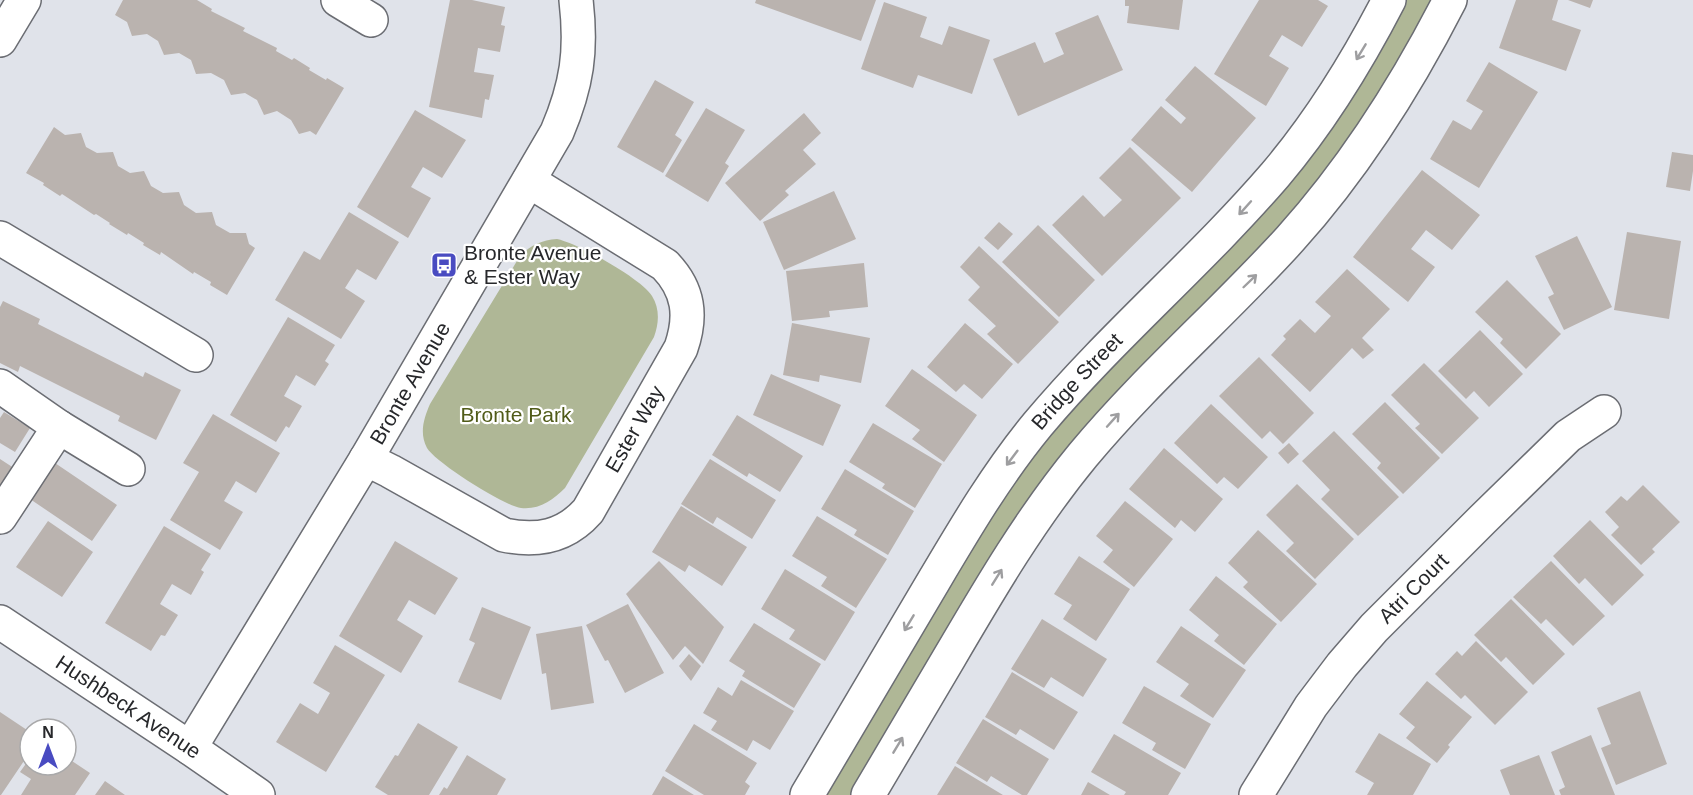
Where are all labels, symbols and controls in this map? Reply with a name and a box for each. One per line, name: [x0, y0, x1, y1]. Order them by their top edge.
one-way arrow: [1355, 43, 1367, 60]
one-way arrow: [1239, 200, 1252, 216]
place label: Bronte Avenue & Ester Way: [464, 241, 601, 288]
bus stop icon: Bronte Avenue & Ester Way: [429, 250, 459, 280]
one-way arrow: [1242, 274, 1257, 289]
street label: Bronte Avenue: [365, 318, 454, 448]
street label: Bridge Street: [1026, 328, 1127, 434]
street label: Ester Way: [600, 381, 668, 476]
park label: Bronte Park: [461, 403, 572, 426]
one-way arrow: [1106, 413, 1120, 428]
one-way arrow: [1006, 449, 1019, 465]
street label: Atri Court: [1374, 548, 1453, 628]
one-way arrow: [992, 569, 1004, 586]
one-way arrow: [902, 614, 914, 631]
street label: Hushbeck Avenue: [52, 650, 205, 763]
north arrow: [18, 717, 78, 777]
text: N: [42, 724, 54, 741]
one-way arrow: [892, 737, 904, 754]

